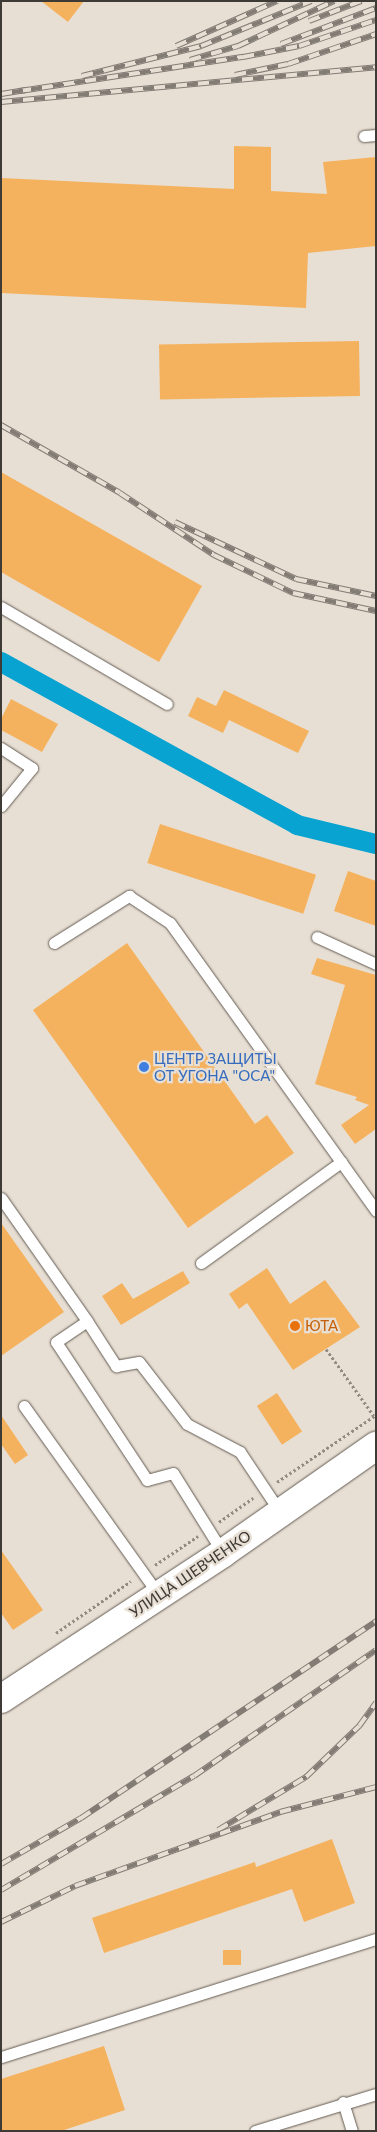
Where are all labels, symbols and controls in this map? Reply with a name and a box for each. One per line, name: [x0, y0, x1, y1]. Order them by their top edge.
place label: ЦЕНТР ЗАЩИТЫ ОТ УГОНА "ОСА": [154, 1049, 277, 1084]
marker: ЦЕНТР ЗАЩИТЫ ОТ УГОНА "ОСА": [138, 1061, 150, 1073]
place label: ЮТА: [305, 1317, 338, 1335]
marker: ЮТА: [289, 1320, 301, 1332]
street label: УЛИЦА ШЕВЧЕНКО: [126, 1527, 254, 1621]

